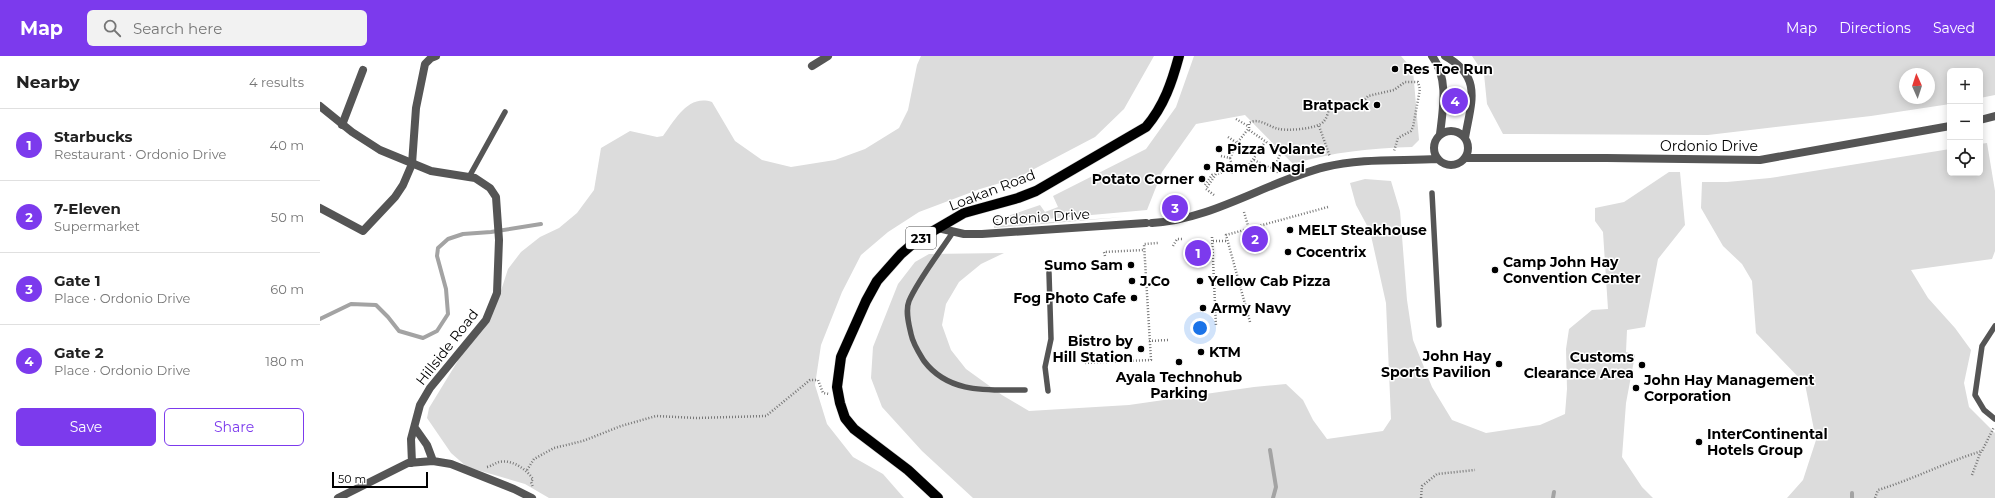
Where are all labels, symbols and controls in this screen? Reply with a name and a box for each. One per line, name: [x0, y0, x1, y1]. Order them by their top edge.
search box: [87, 10, 367, 46]
text: Map: [20, 17, 63, 40]
icon: search: [101, 17, 123, 39]
text: Search here: [133, 19, 222, 38]
text: Map: [1786, 19, 1817, 37]
text: Directions: [1839, 19, 1911, 37]
text: Saved: [1933, 19, 1975, 37]
place label: Res Toe Run: [1403, 60, 1493, 78]
marker: Res Toe Run: [1390, 64, 1400, 74]
north arrow: [1899, 68, 1935, 104]
map controls: [1947, 68, 1983, 176]
button: +: [1947, 68, 1983, 104]
text: Nearby: [16, 72, 80, 92]
text: 4 results: [249, 74, 304, 90]
pin: 4: [1442, 86, 1468, 116]
place label: Bratpack: [1302, 96, 1370, 114]
marker: Bratpack: [1372, 100, 1382, 110]
button: −: [1947, 104, 1983, 140]
text: Starbucks: [54, 127, 132, 146]
text: 1: [26, 137, 32, 153]
text: 40 m: [270, 137, 304, 153]
street label: Ordonio Drive: [1660, 137, 1758, 155]
place label: Pizza Volante: [1227, 140, 1325, 158]
button: locate: [1947, 140, 1983, 176]
marker: Pizza Volante: [1214, 144, 1224, 154]
text: Restaurant · Ordonio Drive: [54, 146, 226, 162]
place label: Ramen Nagi: [1215, 158, 1305, 176]
marker: Ramen Nagi: [1202, 162, 1212, 172]
street label: Loakan Road: [946, 165, 1038, 215]
place label: Potato Corner: [1092, 170, 1194, 188]
marker: Potato Corner: [1197, 174, 1207, 184]
pin: 3: [1162, 193, 1188, 223]
text: 7-Eleven: [54, 199, 121, 218]
street label: Ordonio Drive: [992, 205, 1090, 229]
text: 2: [25, 209, 33, 225]
text: 50 m: [271, 209, 304, 225]
text: Supermarket: [54, 218, 140, 234]
place label: MELT Steakhouse: [1298, 221, 1427, 239]
pin: 2: [1242, 224, 1268, 254]
marker: MELT Steakhouse: [1285, 225, 1295, 235]
road number: 231: [906, 227, 936, 249]
pin: 1: [1185, 238, 1211, 268]
place label: Cocentrix: [1296, 243, 1367, 261]
marker: Cocentrix: [1283, 247, 1293, 257]
place label: Camp John Hay Convention Center: [1503, 253, 1640, 287]
place label: Sumo Sam: [1044, 256, 1123, 274]
marker: Sumo Sam: [1126, 260, 1136, 270]
marker: Camp John Hay Convention Center: [1490, 265, 1500, 275]
text: Gate 1: [54, 271, 101, 290]
place label: J.Co: [1139, 272, 1170, 290]
place label: Yellow Cab Pizza: [1207, 272, 1331, 290]
marker: J.Co: [1127, 276, 1137, 286]
marker: Yellow Cab Pizza: [1195, 276, 1205, 286]
text: 3: [25, 281, 33, 297]
text: 60 m: [270, 281, 304, 297]
place label: Fog Photo Cafe: [1013, 289, 1126, 307]
text: Place · Ordonio Drive: [54, 290, 190, 306]
marker: Fog Photo Cafe: [1129, 293, 1139, 303]
place label: Army Navy: [1210, 299, 1292, 317]
marker: Army Navy: [1198, 303, 1208, 313]
street label: Hillside Road: [412, 305, 482, 389]
your location: [1190, 318, 1210, 338]
place label: Bistro by Hill Station: [1053, 332, 1134, 366]
text: Gate 2: [54, 343, 104, 362]
place label: KTM: [1209, 343, 1241, 361]
marker: Bistro by Hill Station: [1136, 344, 1146, 354]
marker: KTM: [1196, 347, 1206, 357]
place label: John Hay Sports Pavilion: [1381, 347, 1492, 381]
place label: Customs Clearance Area: [1524, 348, 1635, 382]
text: 4: [25, 353, 33, 369]
text: 180 m: [265, 353, 304, 369]
marker: Ayala Technohub Parking: [1174, 357, 1184, 367]
marker: John Hay Sports Pavilion: [1494, 359, 1504, 369]
marker: Customs Clearance Area: [1637, 360, 1647, 370]
text: Place · Ordonio Drive: [54, 362, 190, 378]
place label: Ayala Technohub Parking: [1115, 368, 1242, 402]
place label: John Hay Management Corporation: [1643, 371, 1815, 405]
marker: John Hay Management Corporation: [1631, 383, 1641, 393]
button: Save: [16, 408, 156, 446]
button: Share: [164, 408, 304, 446]
place label: InterContinental Hotels Group: [1707, 425, 1828, 459]
marker: InterContinental Hotels Group: [1694, 437, 1704, 447]
scale bar: [332, 470, 428, 489]
text: 50 m: [338, 472, 366, 486]

